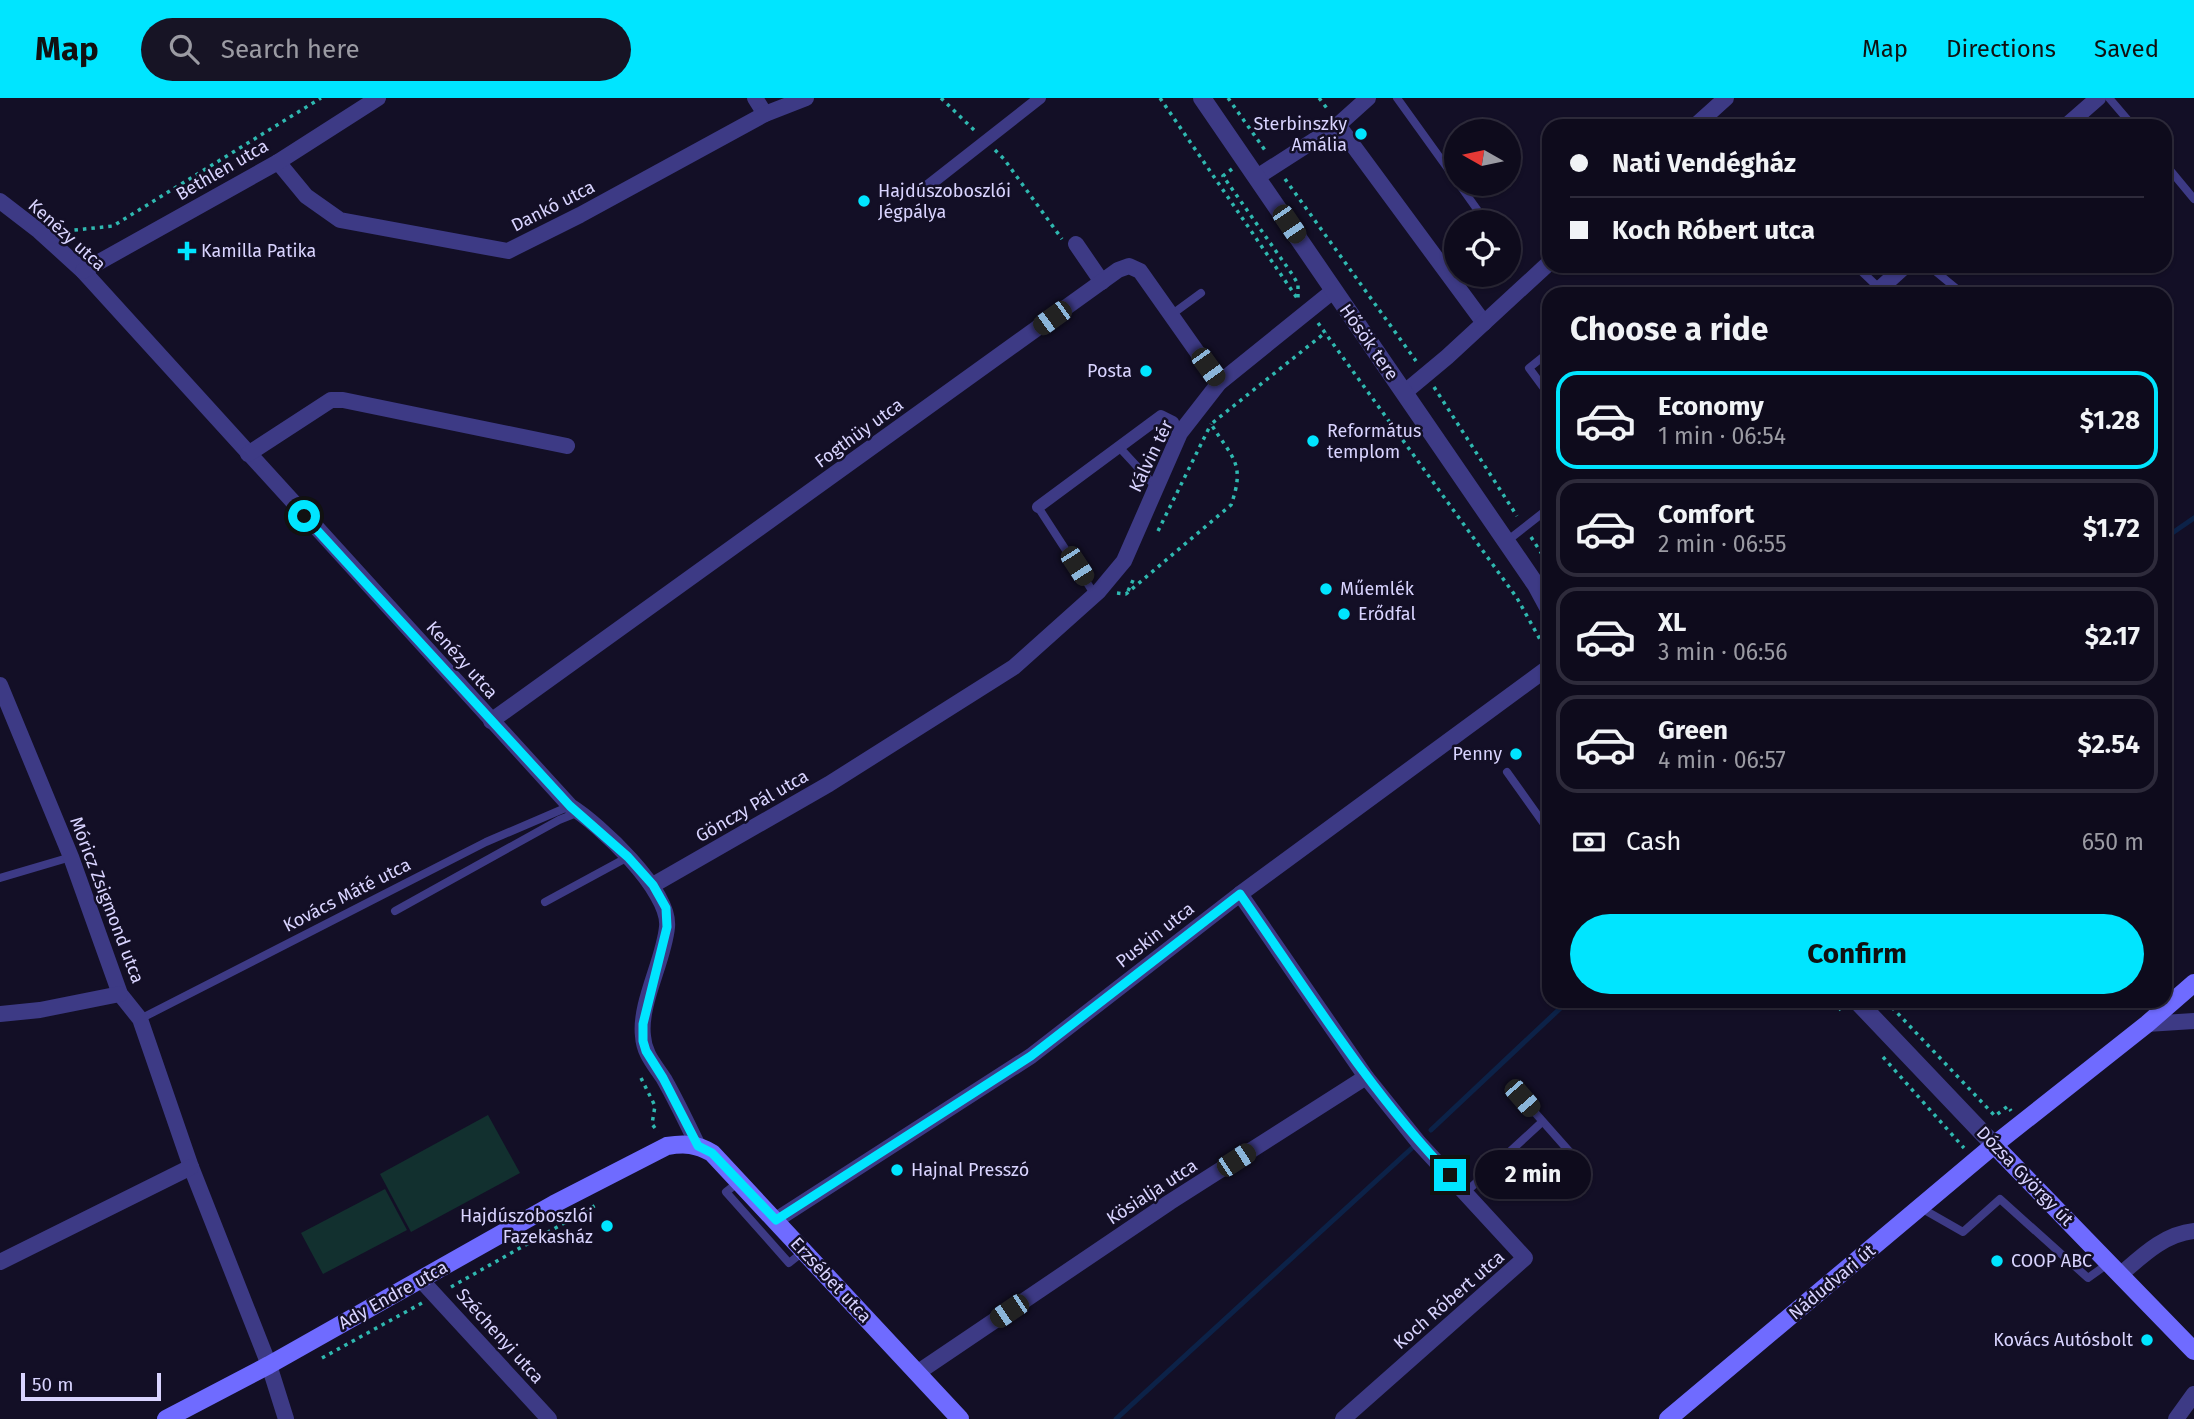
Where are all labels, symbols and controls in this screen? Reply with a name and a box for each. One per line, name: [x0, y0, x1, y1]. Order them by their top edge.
search box: [141, 18, 631, 81]
text: Map: [35, 29, 99, 69]
icon: search: [165, 30, 203, 68]
text: Search here: [221, 34, 360, 65]
text: Map: [1862, 35, 1908, 63]
text: Directions: [1946, 35, 2056, 63]
text: Saved: [2094, 35, 2159, 63]
place label: Sterbinszky Amália: [1254, 113, 1347, 156]
north arrow: [1444, 119, 1521, 196]
map controls: [1444, 119, 1521, 287]
marker: Sterbinszky Amália: [1353, 126, 1369, 142]
street label: Bethlen utca: [172, 135, 272, 205]
text: Nati Vendégház: [1612, 148, 1796, 179]
street label: Dankó utca: [507, 176, 599, 236]
place label: Hajdúszoboszlói Jégpálya: [878, 180, 1011, 223]
marker: Hajdúszoboszlói Jégpálya: [856, 193, 872, 209]
street label: Kenézy utca: [24, 194, 110, 276]
car: [1269, 201, 1310, 247]
button: locate: [1444, 210, 1521, 287]
text: Koch Róbert utca: [1612, 215, 1815, 246]
place label: Kamilla Patika: [201, 240, 316, 262]
marker: Kamilla Patika: [179, 243, 195, 259]
car: [1029, 297, 1076, 339]
street label: Hősök tere: [1335, 300, 1403, 384]
text: Choose a ride: [1570, 310, 1768, 348]
car: [1188, 344, 1229, 390]
place label: Posta: [1087, 360, 1132, 382]
marker: Posta: [1138, 363, 1154, 379]
icon: car: [1574, 389, 1637, 452]
text: Economy: [1658, 391, 1764, 422]
street label: Fogthüy utca: [810, 393, 908, 473]
text: $1.28: [2080, 405, 2140, 436]
street label: Kálvin tér: [1124, 416, 1178, 496]
place label: Református templom: [1327, 420, 1421, 463]
text: 1 min · 06:54: [1658, 422, 1786, 450]
marker: Református templom: [1305, 433, 1321, 449]
icon: car: [1574, 497, 1637, 560]
text: Comfort: [1658, 499, 1754, 530]
route start: [288, 500, 320, 532]
text: $1.72: [2083, 513, 2140, 544]
text: 2 min · 06:55: [1658, 530, 1787, 558]
car: [1057, 543, 1098, 589]
place label: Műemlék: [1340, 578, 1415, 600]
marker: Műemlék: [1318, 581, 1334, 597]
place label: Erődfal: [1358, 603, 1416, 625]
icon: car: [1574, 605, 1637, 668]
marker: Erődfal: [1336, 606, 1352, 622]
text: XL: [1658, 607, 1686, 638]
street label: Kenézy utca: [421, 617, 503, 703]
text: $2.17: [2085, 621, 2140, 652]
text: 3 min · 06:56: [1658, 638, 1787, 666]
icon: car: [1574, 713, 1637, 776]
text: Green: [1658, 715, 1728, 746]
text: $2.54: [2077, 729, 2140, 760]
place label: Penny: [1452, 743, 1502, 765]
marker: Penny: [1508, 746, 1524, 762]
text: 4 min · 06:57: [1658, 746, 1786, 774]
street label: Gönczy Pál utca: [692, 765, 812, 847]
street label: Móricz Zsigmond utca: [65, 814, 149, 986]
icon: cash: [1570, 823, 1608, 861]
text: Cash: [1626, 826, 1682, 857]
text: 650 m: [2082, 828, 2144, 856]
street label: Kovács Máté utca: [279, 853, 415, 937]
street label: Puskin utca: [1111, 898, 1199, 972]
button: Confirm: [1570, 914, 2144, 994]
car: [1501, 1075, 1544, 1121]
street label: Dózsa György út: [1972, 1122, 2078, 1231]
car: [1213, 1140, 1260, 1180]
callout: 2 min: [1474, 1150, 1590, 1200]
street label: Kösialja utca: [1102, 1155, 1202, 1229]
place label: Hajnal Presszó: [911, 1159, 1029, 1181]
route end: [1434, 1159, 1466, 1191]
text: 2 min: [1505, 1160, 1561, 1188]
marker: Hajnal Presszó: [889, 1162, 905, 1178]
place label: Hajdúszoboszlói Fazekasház: [460, 1205, 593, 1248]
marker: Hajdúszoboszlói Fazekasház: [599, 1218, 615, 1234]
street label: Erzsébet utca: [786, 1233, 876, 1327]
street label: Nádudvari út: [1784, 1239, 1880, 1325]
street label: Koch Róbert utca: [1389, 1246, 1509, 1354]
place label: COOP ABC: [2011, 1250, 2092, 1272]
marker: COOP ABC: [1989, 1253, 2005, 1269]
street label: Ady Endre utca: [335, 1256, 451, 1334]
street label: Széchenyi utca: [452, 1284, 548, 1388]
car: [986, 1291, 1033, 1331]
place label: Kovács Autósbolt: [1993, 1329, 2133, 1351]
marker: Kovács Autósbolt: [2139, 1332, 2155, 1348]
scale bar: [21, 1370, 161, 1402]
text: 50 m: [32, 1373, 73, 1396]

